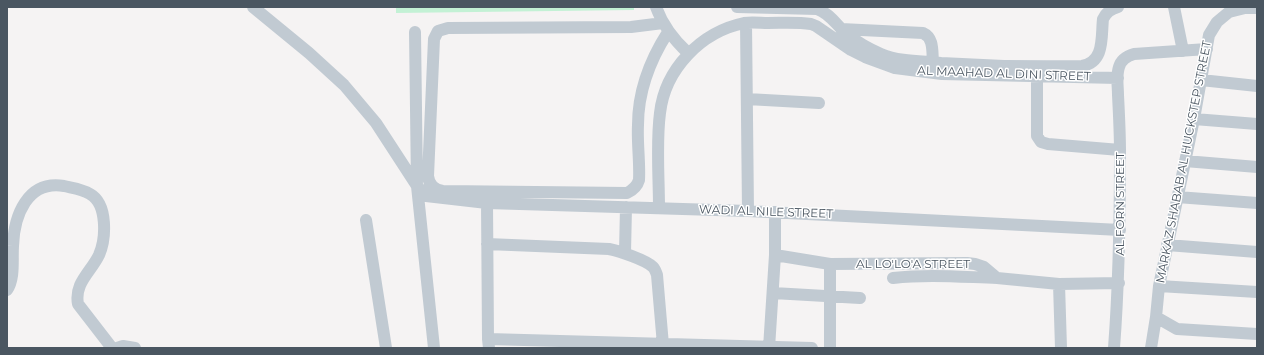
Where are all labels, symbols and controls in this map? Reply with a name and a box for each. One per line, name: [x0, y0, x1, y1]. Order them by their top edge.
street label: MARKAZ SHABAB AL HUCKSTEP STREET: [1153, 40, 1215, 284]
street label: AL MAAHAD AL DINI STREET: [917, 64, 1091, 84]
street label: AL FORN STREET: [1113, 152, 1127, 256]
street label: WADI AL NILE STREET: [699, 202, 833, 222]
street label: AL LO'LO'A STREET: [856, 257, 970, 271]

